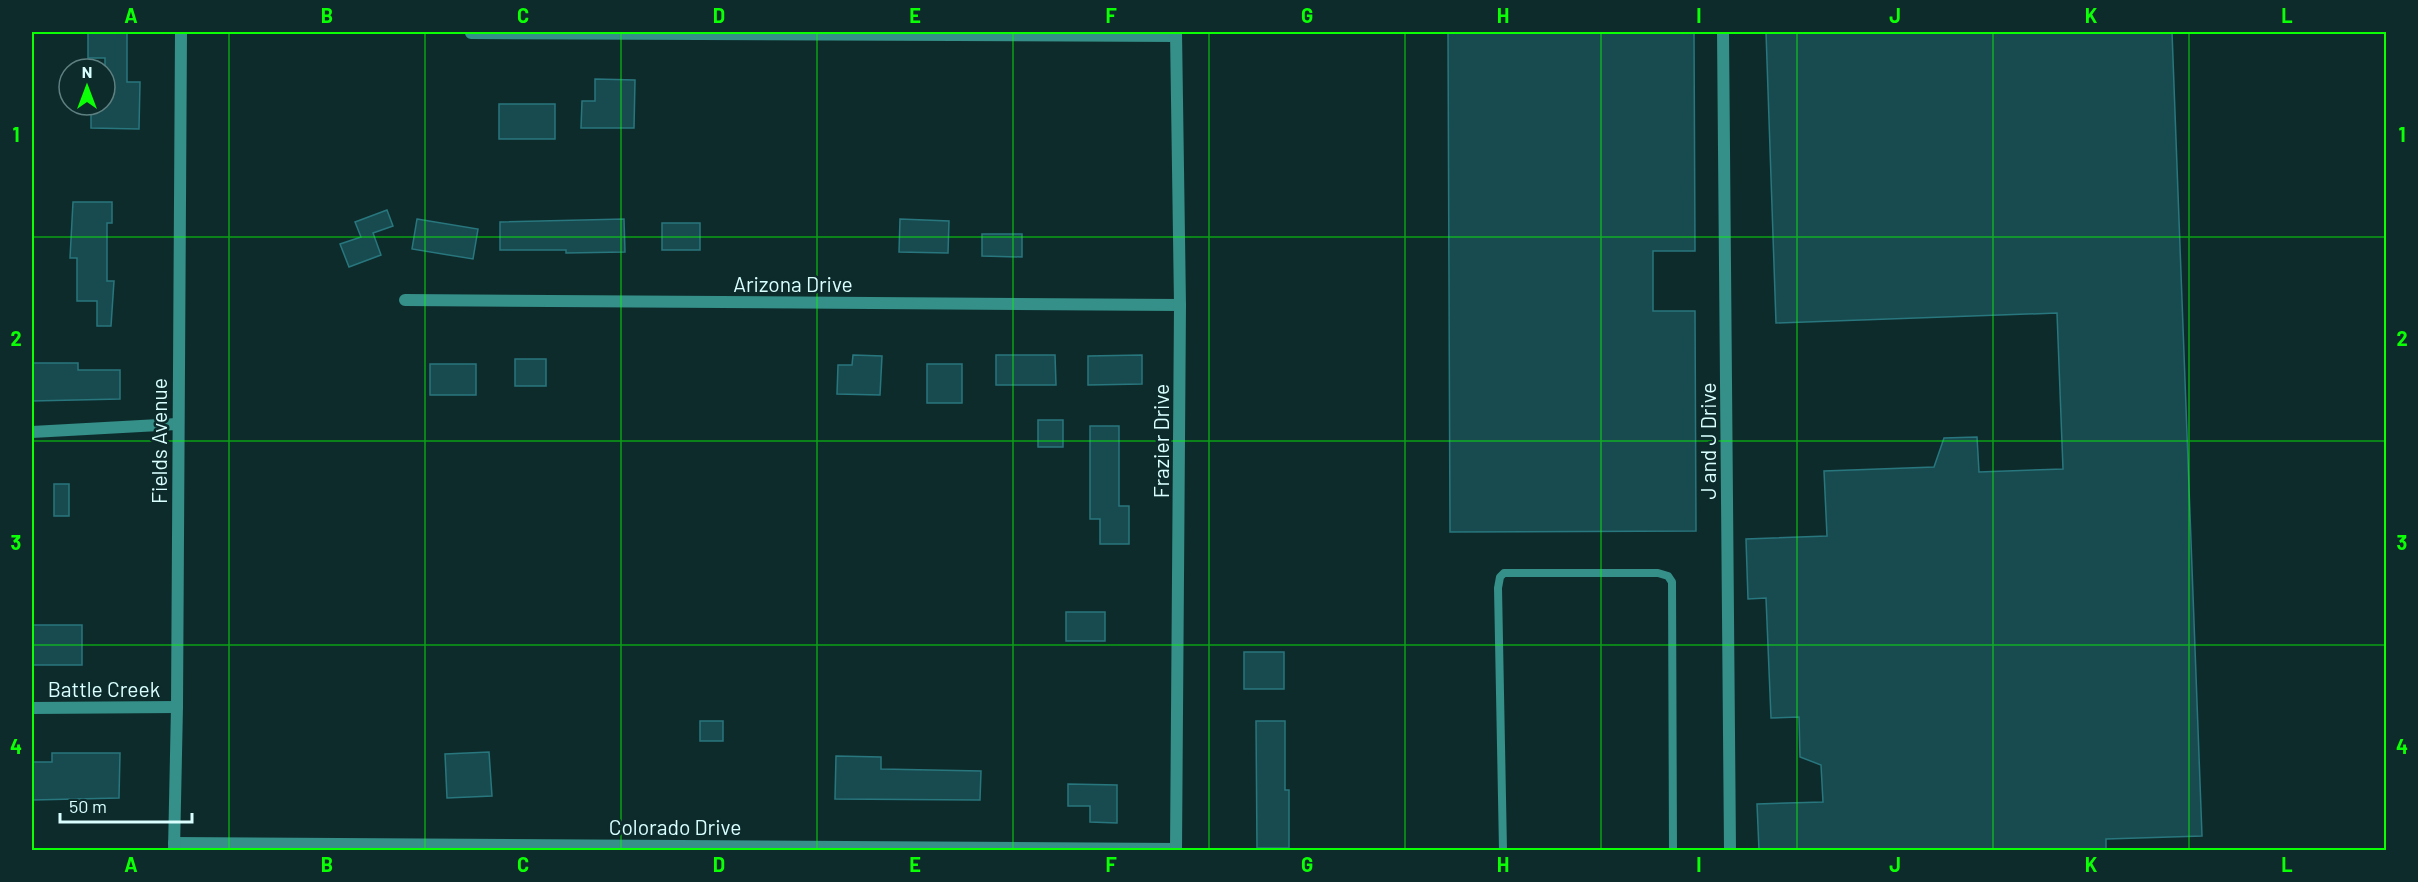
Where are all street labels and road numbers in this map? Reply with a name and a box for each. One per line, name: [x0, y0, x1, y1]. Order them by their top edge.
street label: Arizona Drive: [733, 271, 853, 296]
street label: Fields Avenue: [146, 378, 171, 504]
street label: J and J Drive: [1695, 383, 1720, 500]
street label: Frazier Drive: [1148, 384, 1173, 498]
street label: Battle Creek: [48, 676, 160, 701]
street label: Colorado Drive: [609, 814, 741, 839]

